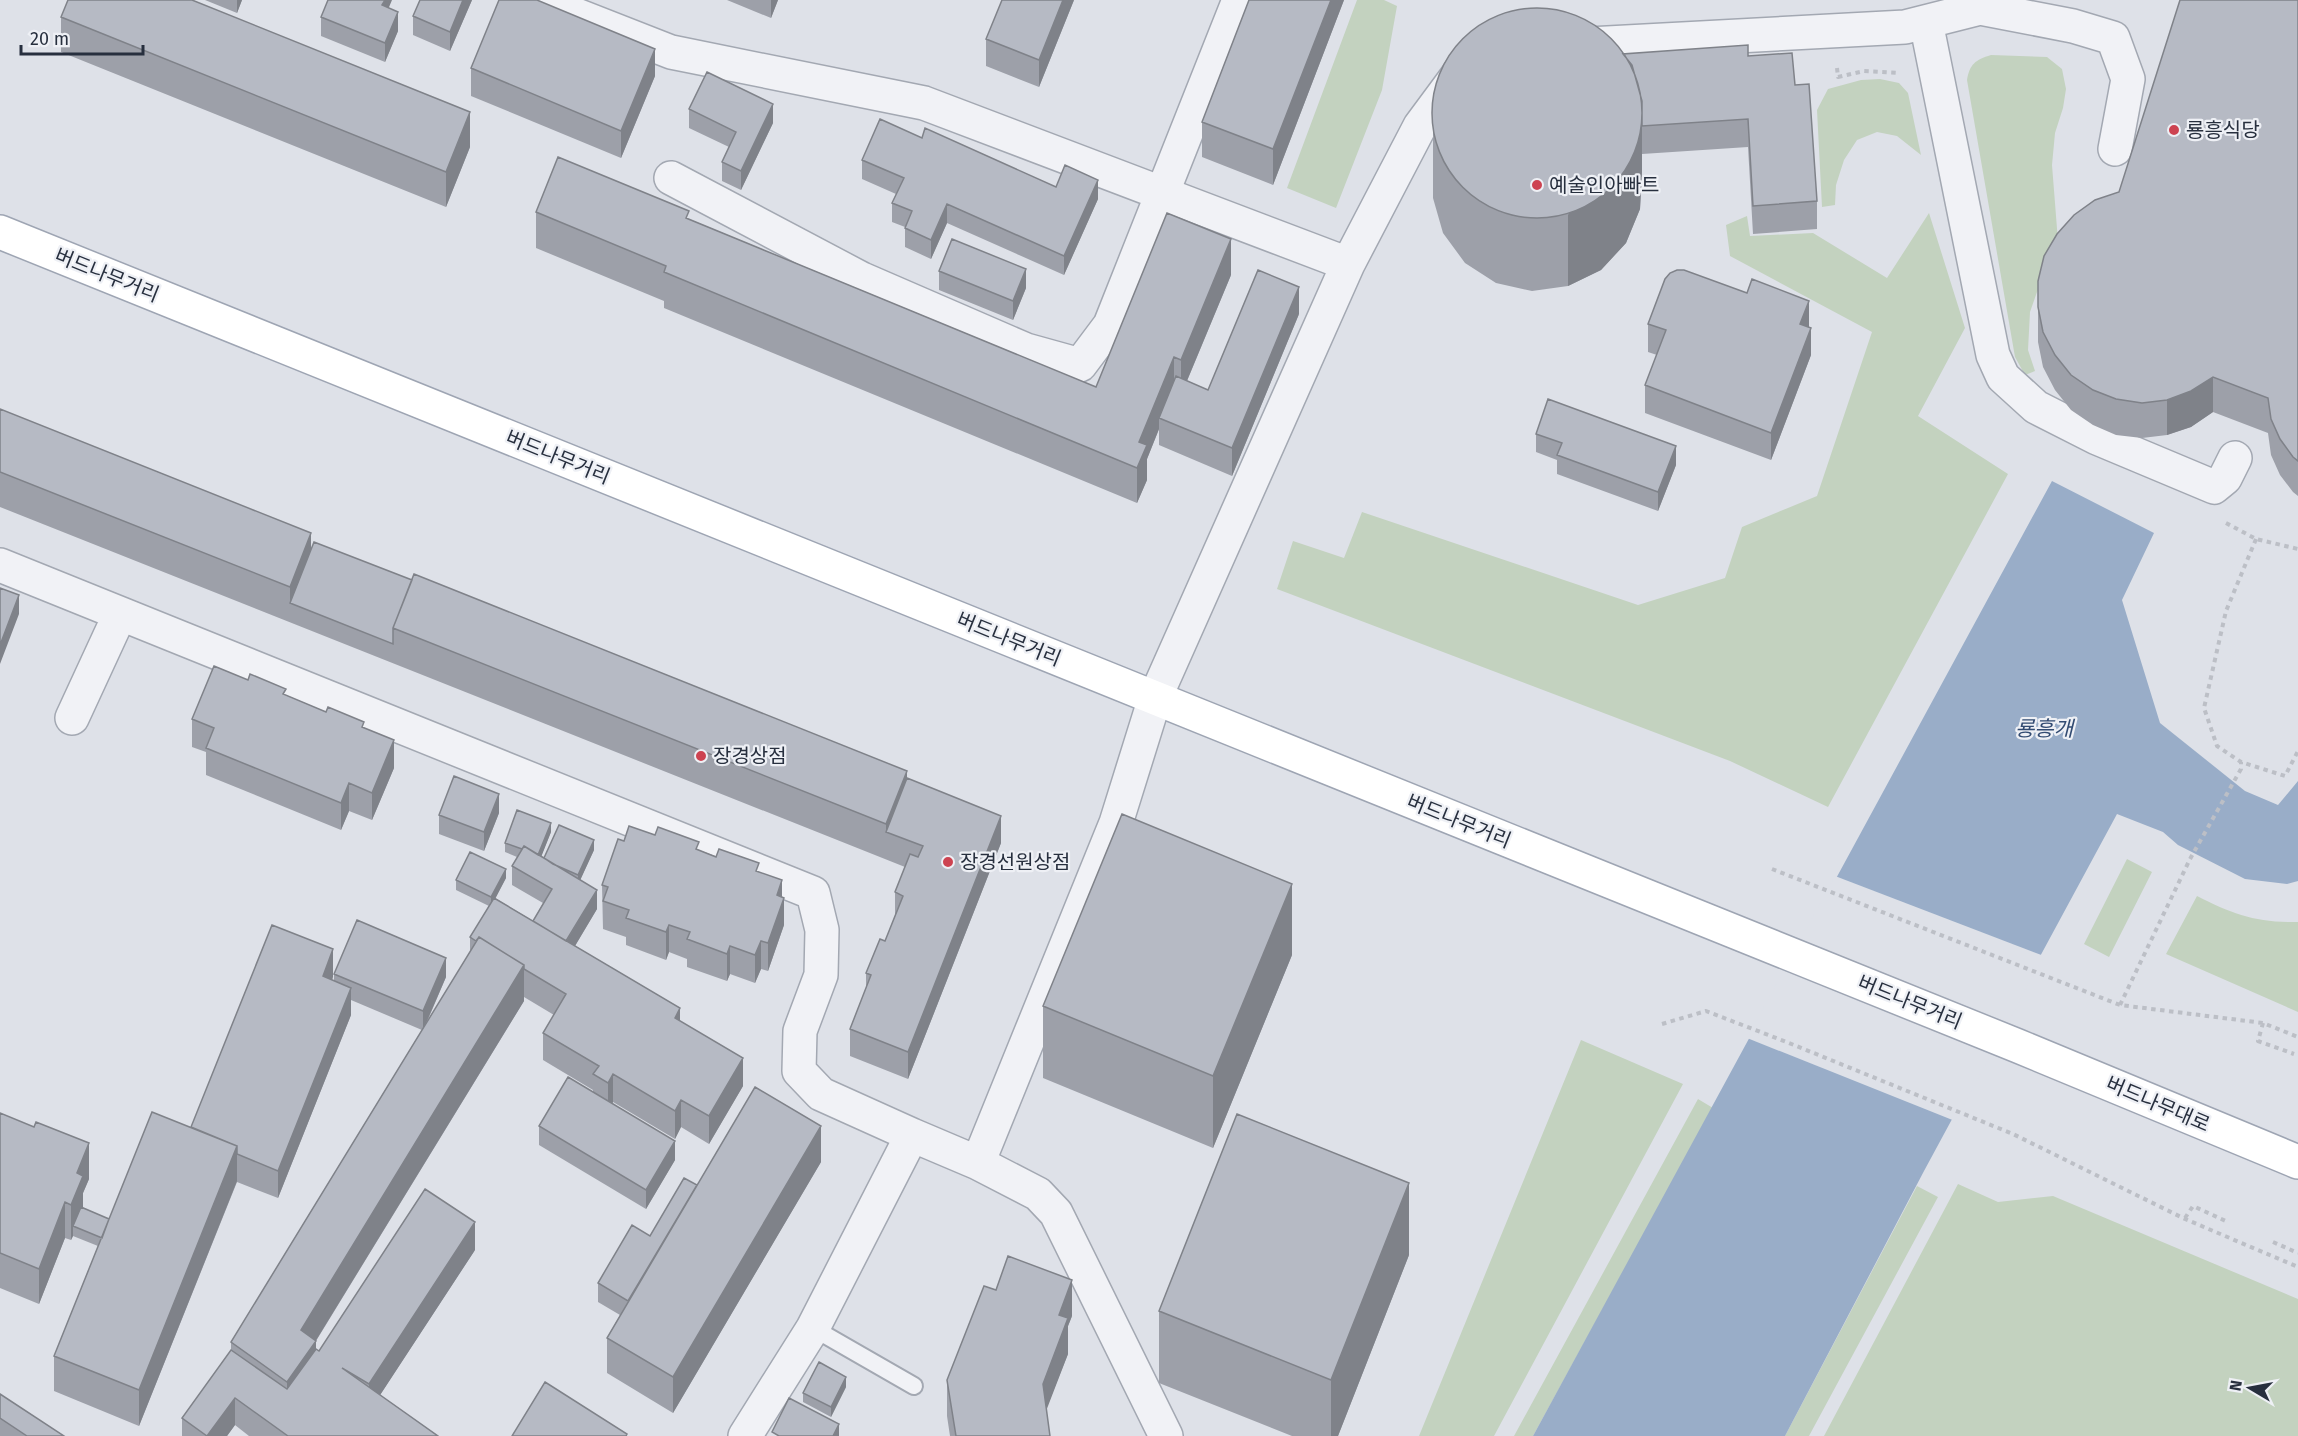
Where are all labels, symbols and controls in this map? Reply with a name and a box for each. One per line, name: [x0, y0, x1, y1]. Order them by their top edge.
scale bar: [21, 18, 142, 56]
text: 20 m: [30, 28, 69, 50]
place label: 룡흥식당: [2186, 118, 2260, 142]
marker: 룡흥식당: [2167, 123, 2181, 137]
place label: 예술인아빠트: [1549, 173, 1659, 197]
marker: 예술인아빠트: [1530, 178, 1544, 192]
street label: 버드나무거리: [51, 243, 163, 307]
street label: 버드나무거리: [502, 425, 614, 489]
street label: 버드나무거리: [953, 607, 1065, 671]
water label: 룡흥개: [2015, 716, 2076, 742]
place label: 장경상점: [713, 744, 787, 768]
marker: 장경상점: [694, 749, 708, 763]
street label: 버드나무거리: [1403, 789, 1515, 853]
place label: 장경선원상점: [960, 850, 1070, 874]
marker: 장경선원상점: [941, 855, 955, 869]
street label: 버드나무거리: [1854, 970, 1966, 1034]
street label: 버드나무대로: [2102, 1071, 2214, 1137]
north arrow: [2220, 1358, 2280, 1418]
text: N: [2225, 1379, 2246, 1392]

